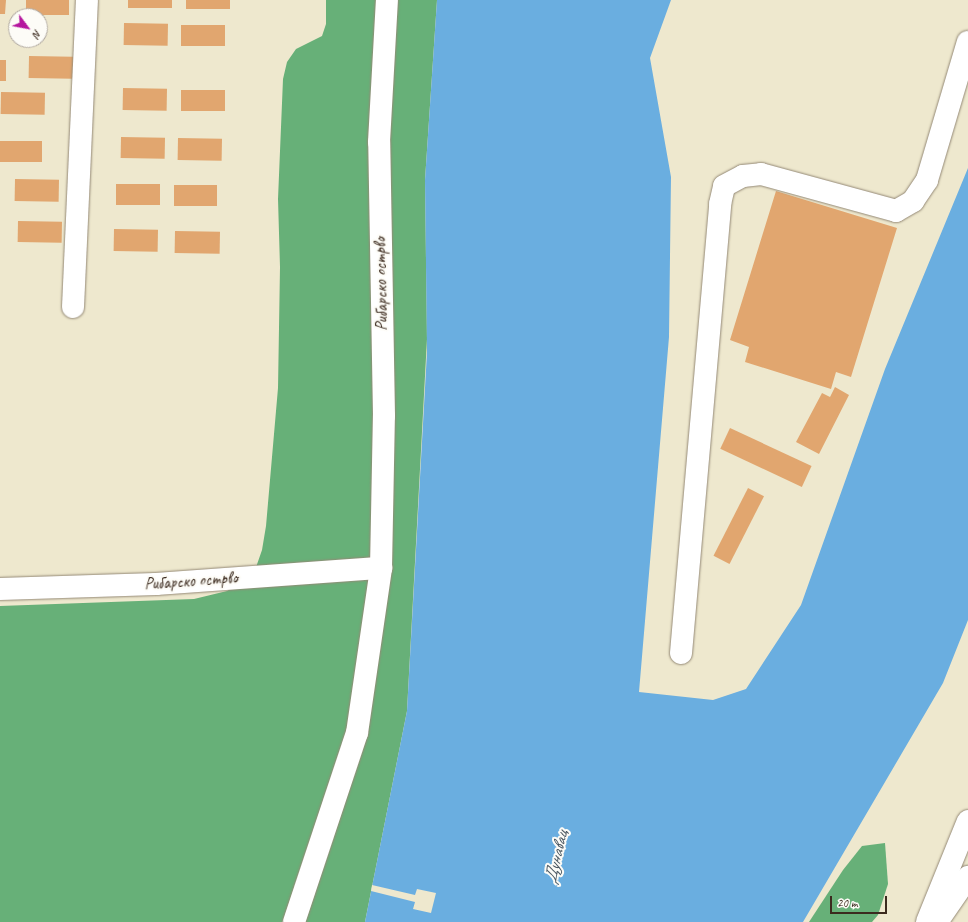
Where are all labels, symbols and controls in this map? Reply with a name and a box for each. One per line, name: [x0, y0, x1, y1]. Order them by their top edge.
north arrow: [8, 8, 48, 48]
text: N: [30, 27, 45, 40]
street label: Рибарско острво: [370, 236, 392, 332]
street label: Рибарско острво: [143, 568, 239, 594]
water label: Дунавац: [539, 828, 573, 886]
scale bar: [832, 888, 889, 914]
text: 20 m: [837, 895, 857, 911]

